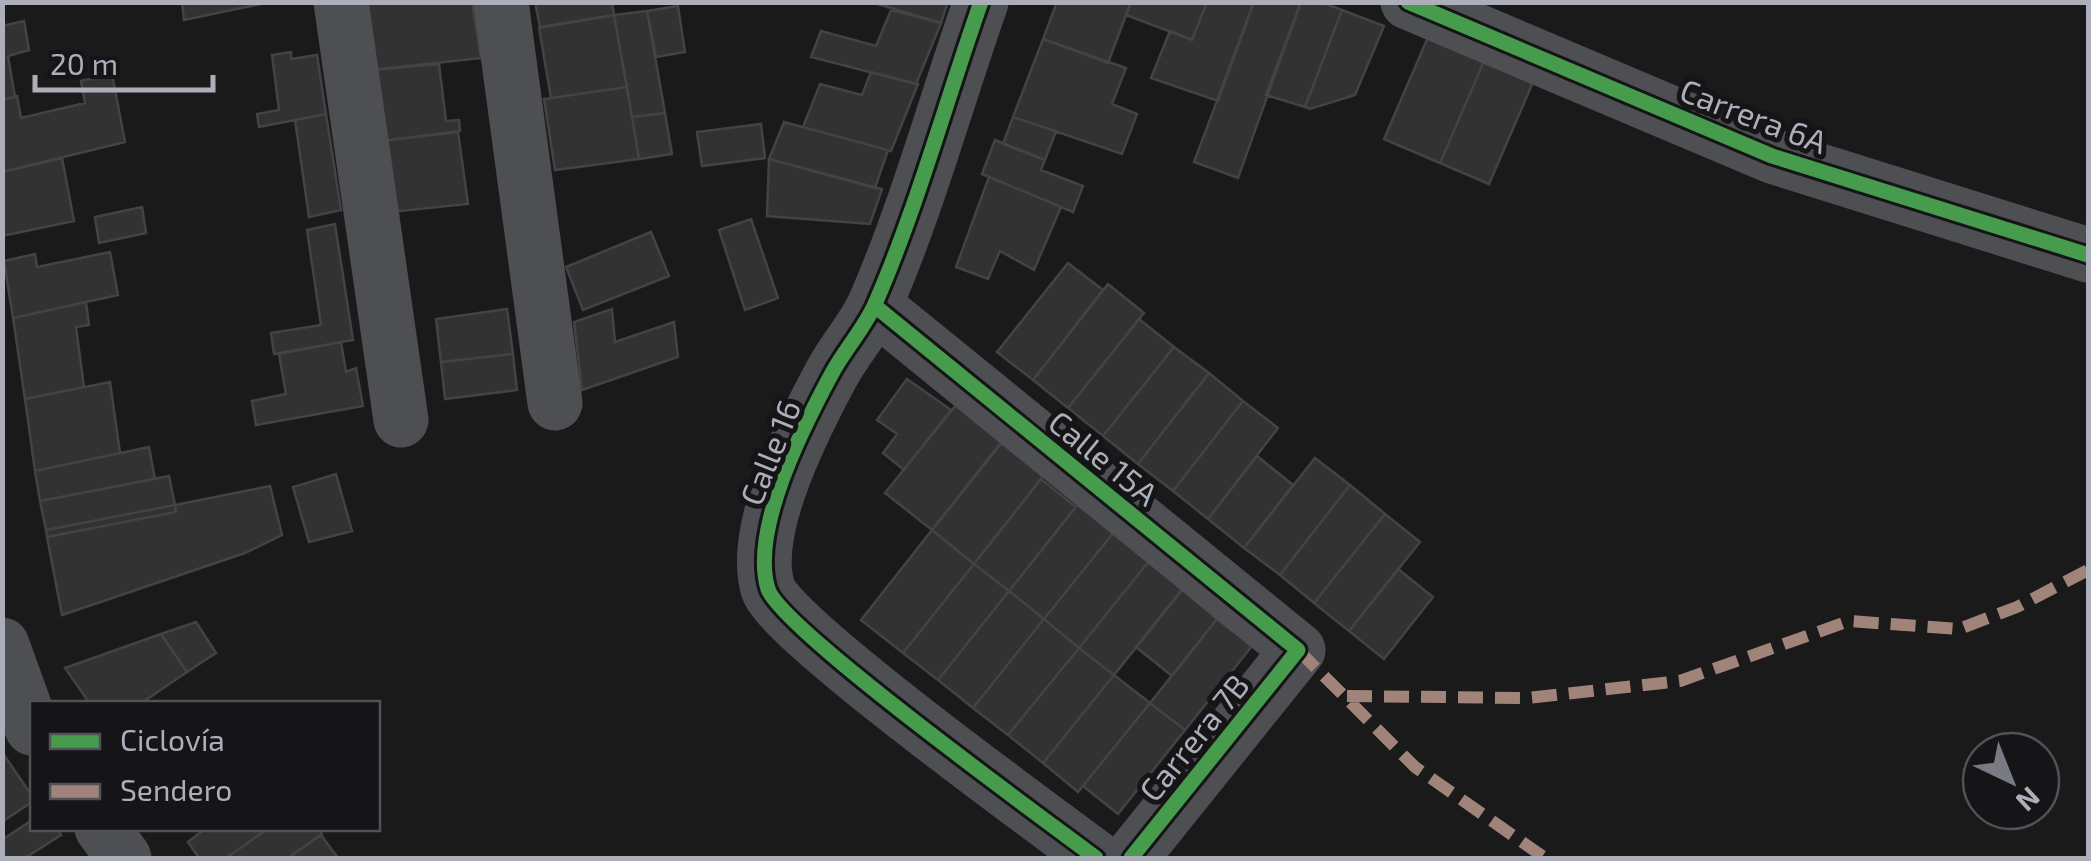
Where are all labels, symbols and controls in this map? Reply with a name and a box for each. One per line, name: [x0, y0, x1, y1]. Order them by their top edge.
scale bar: [35, 30, 212, 92]
text: 20 m: [50, 45, 118, 81]
street label: Carrera 6A: [1675, 70, 1833, 160]
street label: Calle 16: [731, 394, 807, 510]
street label: Calle 15A: [1042, 402, 1166, 512]
street label: Carrera 7B: [1130, 666, 1256, 808]
legend: [30, 701, 380, 831]
text: Ciclovía: [120, 721, 225, 757]
north arrow: [1961, 731, 2061, 831]
text: Sendero: [120, 771, 232, 807]
text: N: [2010, 781, 2048, 819]

